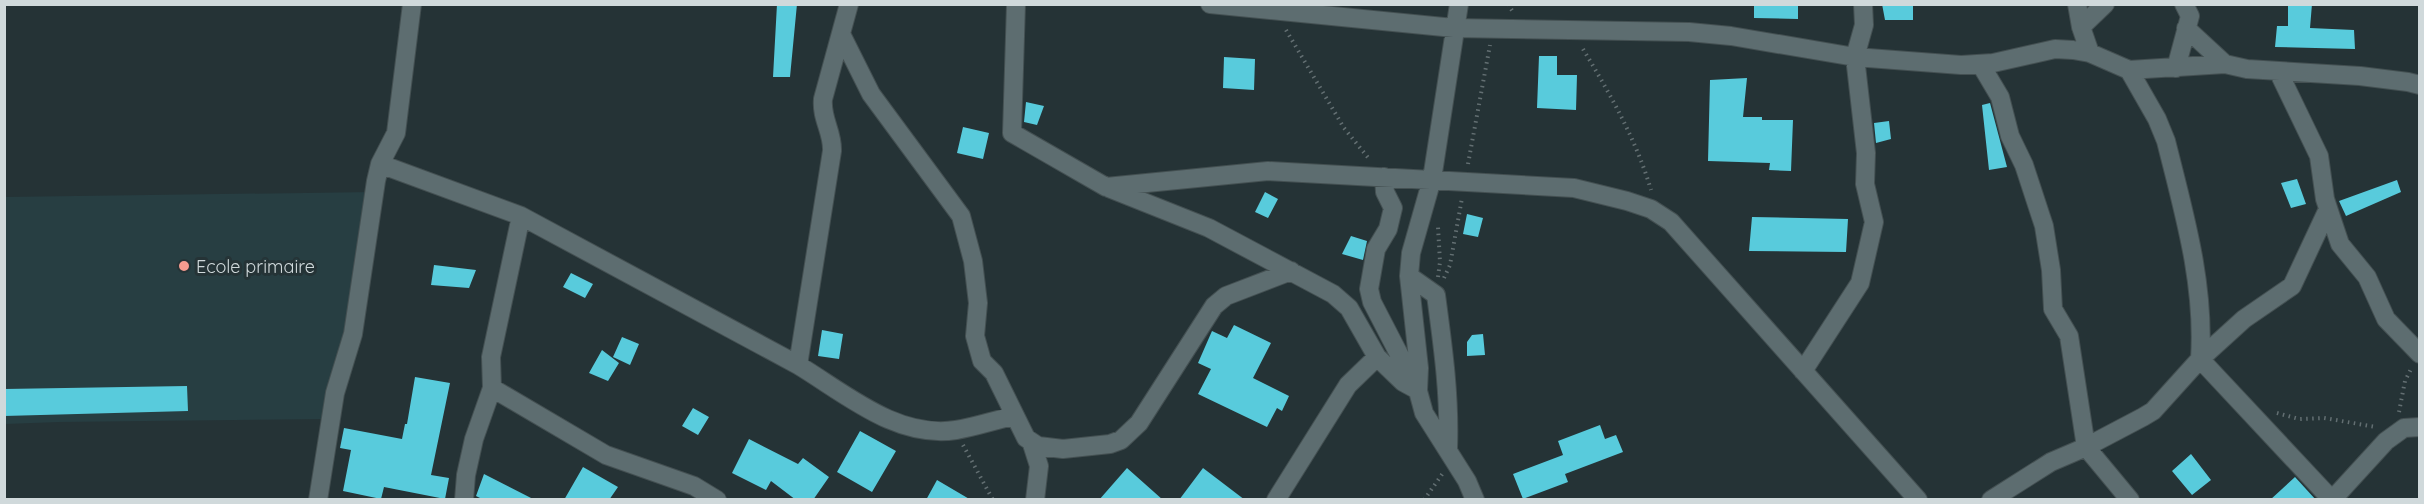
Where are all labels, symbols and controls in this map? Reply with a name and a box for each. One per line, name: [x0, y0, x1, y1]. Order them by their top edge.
place label: Ecole primaire: [196, 255, 315, 278]
marker: Ecole primaire: [177, 259, 191, 273]

